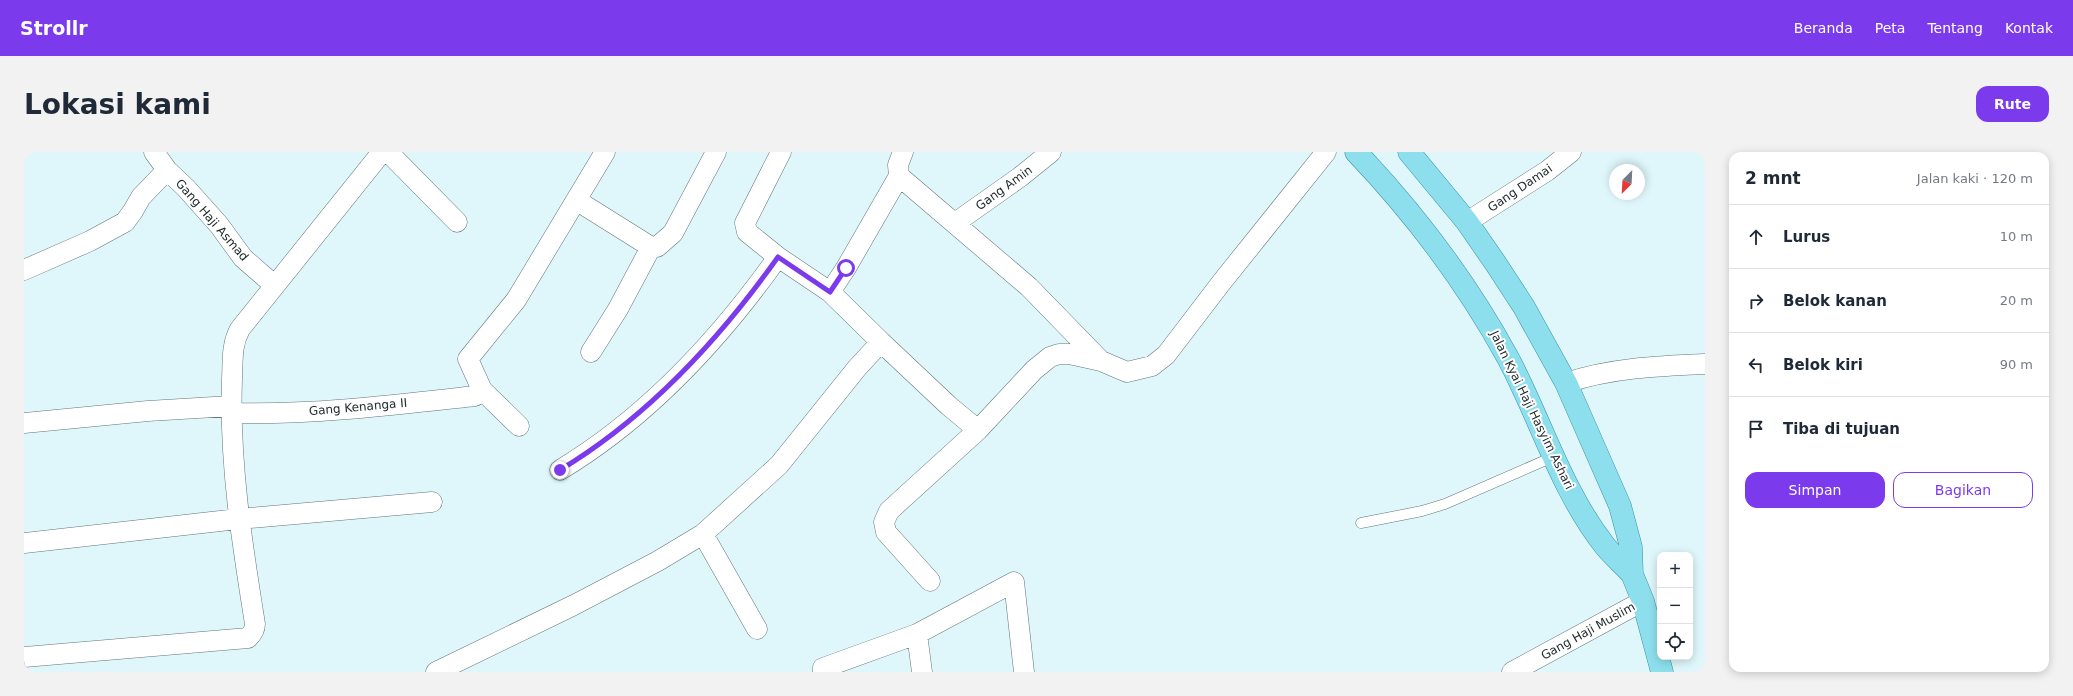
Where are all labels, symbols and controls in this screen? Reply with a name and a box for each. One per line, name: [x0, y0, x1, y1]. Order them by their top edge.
text: Strollr: [20, 17, 88, 39]
text: Beranda: [1794, 20, 1853, 36]
text: Peta: [1875, 20, 1905, 36]
text: Tentang: [1927, 20, 1983, 36]
text: Kontak: [2005, 20, 2053, 36]
button: Rute: [1976, 86, 2049, 122]
text: Lokasi kami: [24, 88, 211, 121]
street label: Gang Damai: [1485, 161, 1555, 215]
street label: Gang Amin: [973, 163, 1035, 213]
north arrow: [1609, 164, 1645, 200]
text: 2 mnt: [1745, 168, 1801, 188]
text: Jalan kaki · 120 m: [1917, 171, 2033, 186]
street label: Gang Haji Asmad: [173, 176, 251, 264]
icon: ahead: [1745, 226, 1767, 248]
text: Lurus: [1783, 228, 1830, 246]
text: 10 m: [2000, 229, 2033, 244]
route start: [837, 259, 855, 277]
icon: right: [1745, 290, 1767, 312]
text: Belok kanan: [1783, 292, 1887, 310]
text: 20 m: [2000, 293, 2033, 308]
street label: Jalan Kyai Haji Hasyim Ashari: [1487, 328, 1577, 492]
icon: left: [1745, 354, 1767, 376]
text: Belok kiri: [1783, 356, 1863, 374]
text: 90 m: [2000, 357, 2033, 372]
street label: Gang Kenanga II: [308, 396, 408, 418]
icon: arrive: [1745, 418, 1767, 440]
text: Tiba di tujuan: [1783, 420, 1900, 438]
route end: [551, 461, 569, 479]
button: Simpan: [1745, 472, 1885, 508]
button: Bagikan: [1893, 472, 2033, 508]
map controls: [1657, 552, 1693, 660]
button: +: [1657, 552, 1693, 588]
button: −: [1657, 588, 1693, 624]
street label: Gang Haji Muslim: [1539, 599, 1637, 663]
button: locate: [1657, 624, 1693, 660]

